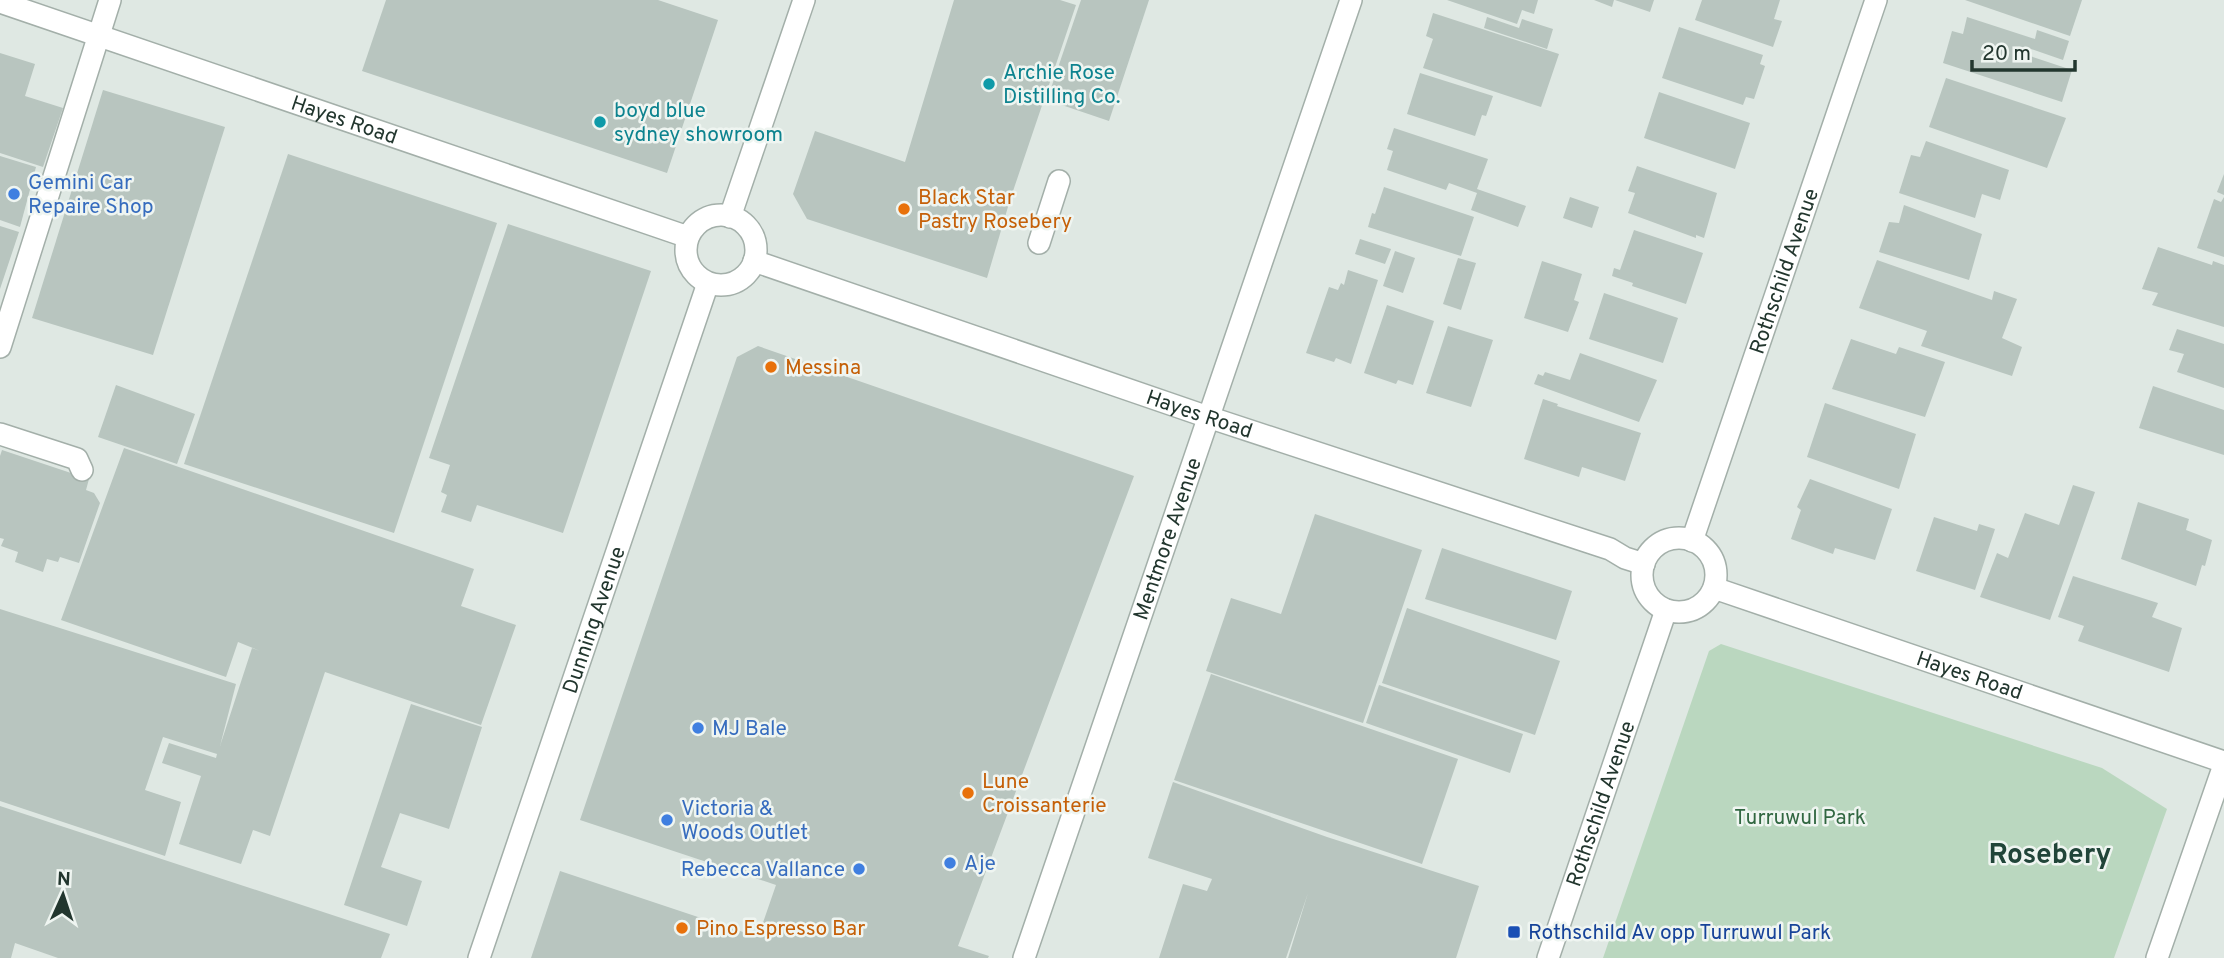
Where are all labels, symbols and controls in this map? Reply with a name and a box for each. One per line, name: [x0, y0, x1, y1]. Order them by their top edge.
scale bar: [1972, 28, 2075, 72]
text: 20 m: [1982, 41, 2031, 68]
place label: Archie Rose Distilling Co.: [1003, 60, 1120, 111]
marker: Archie Rose Distilling Co.: [981, 76, 997, 92]
street label: Hayes Road: [287, 90, 401, 152]
place label: boyd blue sydney showroom: [614, 98, 783, 149]
marker: boyd blue sydney showroom: [592, 114, 608, 130]
place label: Gemini Car Repaire Shop: [28, 170, 154, 221]
place label: Black Star Pastry Rosebery: [918, 185, 1072, 236]
street label: Rothschild Avenue: [1745, 185, 1826, 358]
marker: Gemini Car Repaire Shop: [6, 186, 22, 202]
marker: Black Star Pastry Rosebery: [896, 201, 912, 217]
place label: Messina: [785, 355, 861, 382]
marker: Messina: [763, 359, 779, 375]
street label: Hayes Road: [1142, 385, 1256, 446]
street label: Mentmore Avenue: [1128, 454, 1209, 624]
street label: Dunning Avenue: [558, 543, 633, 698]
street label: Hayes Road: [1912, 646, 2026, 707]
place label: MJ Bale: [712, 716, 787, 743]
street label: Rothschild Avenue: [1561, 718, 1642, 891]
marker: MJ Bale: [690, 720, 706, 736]
place label: Lune Croissanterie: [982, 769, 1107, 820]
marker: Lune Croissanterie: [960, 785, 976, 801]
place label: Victoria & Woods Outlet: [681, 796, 808, 847]
park label: Turruwul Park: [1734, 805, 1866, 832]
marker: Victoria & Woods Outlet: [659, 812, 675, 828]
district label: Rosebery: [1989, 838, 2112, 874]
place label: Aje: [964, 851, 996, 878]
marker: Aje: [942, 855, 958, 871]
place label: Rebecca Vallance: [681, 857, 845, 884]
north arrow: [28, 860, 98, 930]
marker: Rebecca Vallance: [851, 861, 867, 877]
text: N: [56, 868, 71, 892]
place label: Pino Espresso Bar: [696, 916, 866, 943]
marker: Pino Espresso Bar: [674, 920, 690, 936]
place label: Rothschild Av opp Turruwul Park: [1528, 920, 1831, 947]
marker: Rothschild Av opp Turruwul Park: [1506, 924, 1522, 940]

